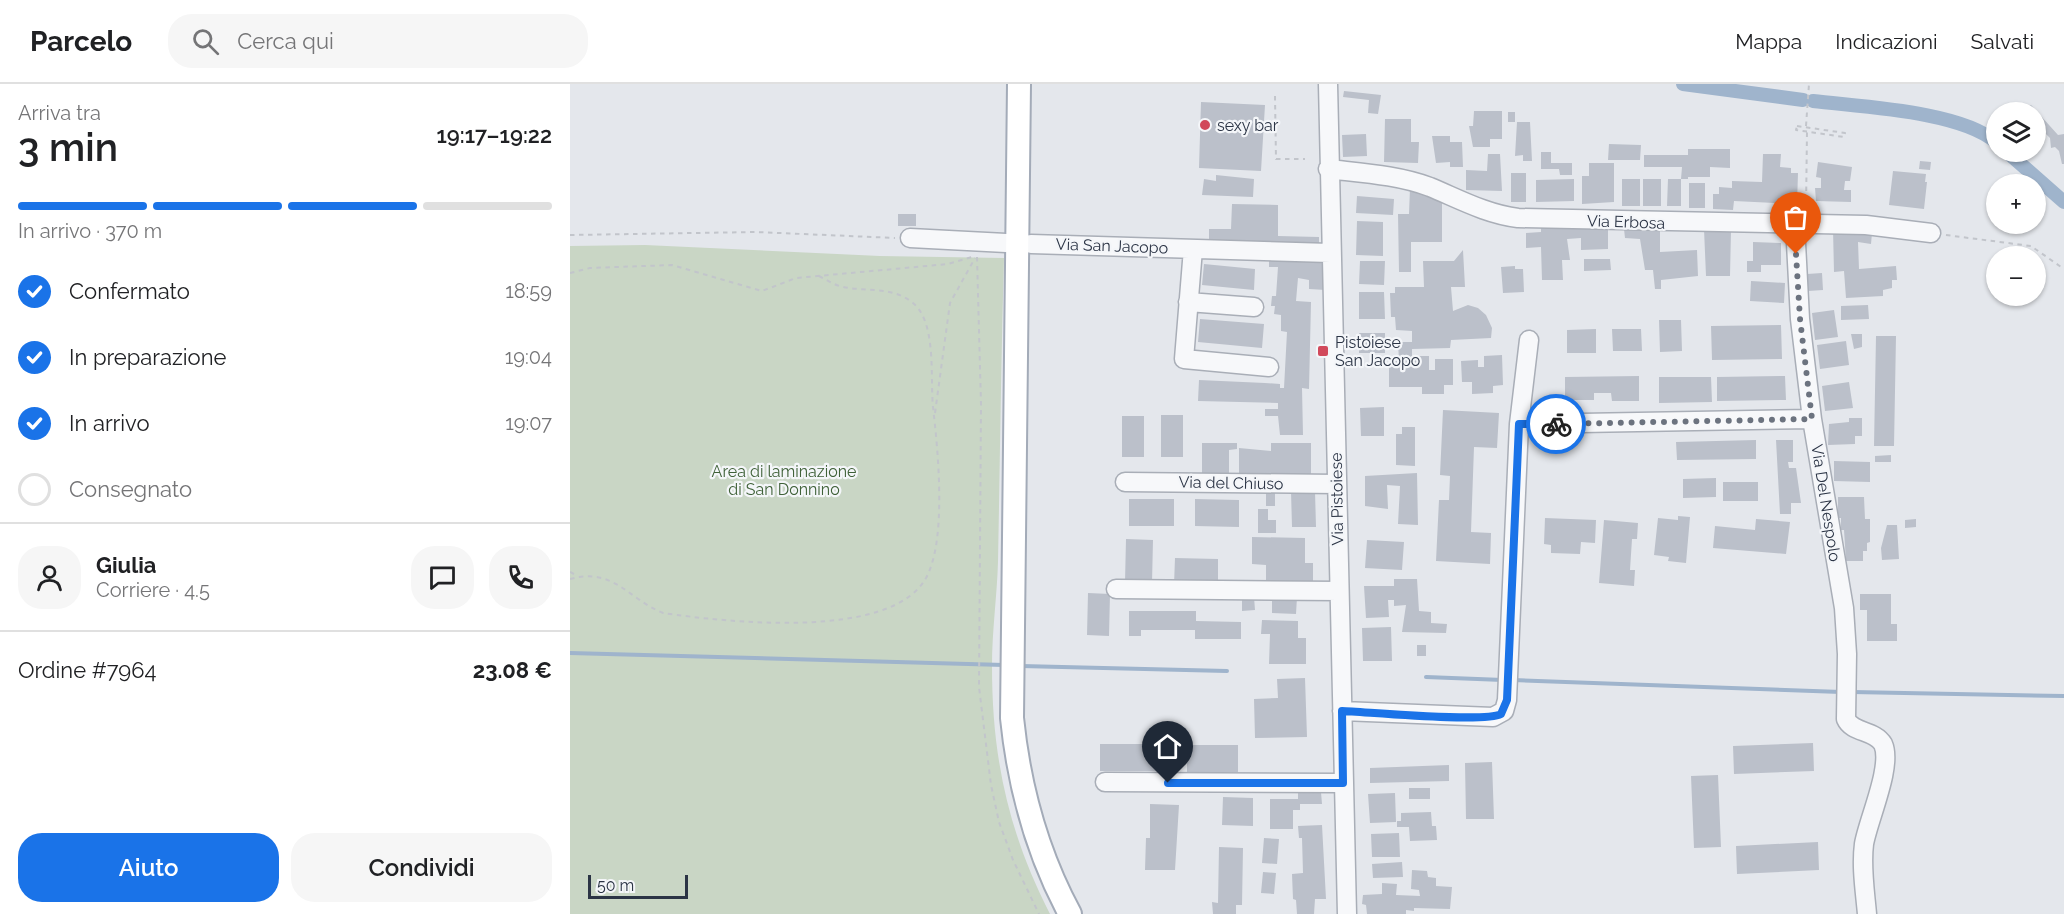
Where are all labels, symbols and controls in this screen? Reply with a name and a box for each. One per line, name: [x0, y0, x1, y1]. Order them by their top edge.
search box: [168, 14, 588, 68]
text: Parcelo: [30, 25, 132, 58]
icon: search: [189, 25, 222, 58]
text: Cerca qui: [237, 28, 334, 54]
text: Mappa: [1735, 29, 1802, 54]
text: Indicazioni: [1835, 29, 1938, 54]
text: Salvati: [1971, 29, 2034, 54]
text: Arriva tra: [18, 101, 101, 125]
map controls: [1986, 102, 2046, 306]
button: layers: [1986, 102, 2046, 162]
place label: sexy bar: [1217, 116, 1279, 135]
marker: sexy bar: [1198, 118, 1212, 132]
text: 19:17–19:22: [436, 122, 552, 148]
text: 3 min: [18, 124, 118, 170]
button: +: [1986, 174, 2046, 234]
pin: [1770, 192, 1821, 254]
icon: bag: [1779, 201, 1812, 234]
street label: Via Erbosa: [1587, 211, 1665, 233]
text: In arrivo · 370 m: [18, 219, 162, 243]
street label: Via San Jacopo: [1055, 235, 1169, 257]
button: −: [1986, 246, 2046, 306]
icon: check: [18, 275, 51, 308]
text: Confermato: [69, 278, 190, 304]
text: 18:59: [505, 279, 552, 303]
place label: Pistoiese San Jacopo: [1335, 333, 1420, 370]
icon: check: [18, 341, 51, 374]
text: In preparazione: [69, 344, 226, 370]
marker: Pistoiese San Jacopo: [1316, 344, 1330, 358]
text: 19:04: [505, 345, 552, 369]
courier: [1526, 394, 1586, 454]
icon: check: [18, 407, 51, 440]
icon: bike: [1540, 408, 1573, 441]
text: In arrivo: [69, 410, 150, 436]
text: 19:07: [505, 411, 552, 435]
street label: Via Del Nespolo: [1807, 443, 1845, 563]
street label: Via Pistoiese: [1327, 452, 1347, 546]
park label: Area di laminazione di San Donnino: [712, 462, 856, 499]
street label: Via del Chiuso: [1178, 473, 1284, 493]
text: Consegnato: [69, 476, 192, 502]
button: person: [18, 546, 81, 609]
button: chat: [411, 546, 474, 609]
button: phone: [489, 546, 552, 609]
text: Giulia: [96, 552, 156, 578]
text: Corriere · 4.5: [96, 578, 210, 602]
text: Ordine #7964: [18, 657, 157, 683]
text: 23.08 €: [473, 657, 552, 683]
pin: [1142, 721, 1193, 783]
icon: home: [1151, 730, 1184, 763]
button: Aiuto: [18, 833, 279, 902]
button: Condividi: [291, 833, 552, 902]
scale bar: [588, 872, 688, 900]
text: 50 m: [597, 876, 634, 895]

